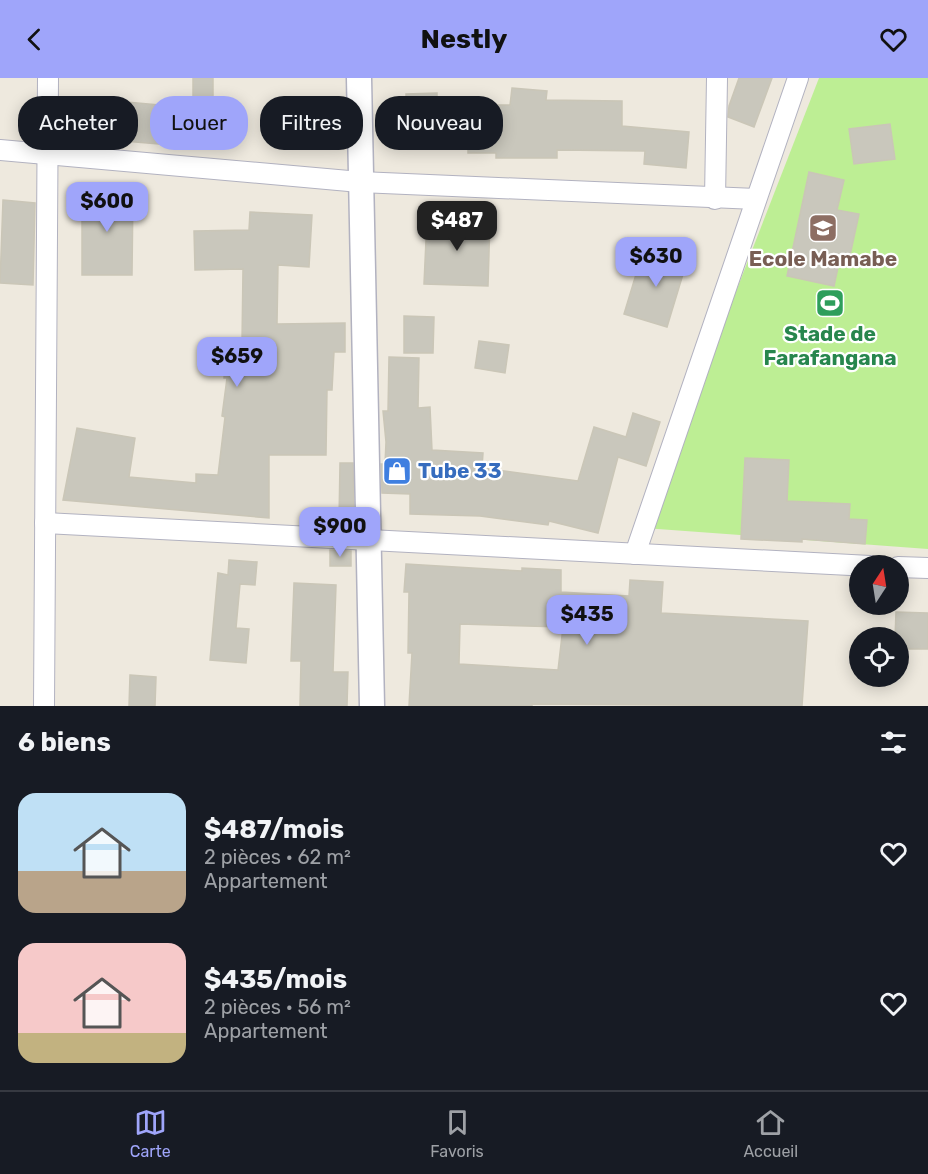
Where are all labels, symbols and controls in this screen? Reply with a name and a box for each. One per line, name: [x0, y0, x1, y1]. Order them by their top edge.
icon: back: [18, 23, 51, 56]
text: Nestly: [421, 23, 507, 55]
icon: heart: [877, 23, 910, 56]
chip: Acheter: [18, 96, 138, 150]
chip: Louer: [150, 96, 248, 150]
chip: Filtres: [260, 96, 363, 150]
chip: Nouveau: [375, 96, 503, 150]
pin: $600: [71, 182, 143, 233]
text: $600: [80, 189, 134, 213]
pin: $487: [421, 201, 493, 252]
text: $487: [431, 208, 483, 232]
school or university icon: Ecole Mamabe: [807, 212, 839, 244]
pin: $630: [620, 237, 692, 288]
text: $630: [629, 244, 683, 268]
place label: Ecole Mamabe: [749, 246, 897, 271]
sports icon: Stade de Farafangana: [814, 287, 846, 319]
place label: Stade de Farafangana: [763, 321, 897, 370]
pin: $659: [201, 337, 273, 388]
text: $659: [211, 344, 263, 368]
shop icon: Tube 33: [381, 455, 413, 487]
place label: Tube 33: [418, 458, 502, 483]
pin: $900: [304, 507, 376, 558]
text: $900: [313, 514, 367, 538]
north arrow: [849, 555, 909, 615]
map controls: [849, 555, 909, 687]
pin: $435: [551, 595, 623, 646]
text: $435: [560, 602, 614, 626]
button: locate: [849, 627, 909, 687]
icon: filters: [877, 726, 910, 759]
text: 6 biens: [18, 727, 111, 758]
text: $487/mois: [204, 814, 344, 845]
icon: home: [66, 817, 138, 889]
icon: heart: [877, 837, 910, 870]
text: 2 pièces · 62 m²: [204, 845, 351, 869]
text: Appartement: [204, 869, 328, 893]
text: $435/mois: [204, 964, 347, 995]
icon: home: [66, 967, 138, 1039]
icon: heart: [877, 987, 910, 1020]
text: 2 pièces · 56 m²: [204, 995, 351, 1019]
text: Appartement: [204, 1019, 328, 1043]
tab: Carte: [130, 1106, 171, 1161]
tab: Favoris: [430, 1106, 484, 1161]
tab: Accueil: [743, 1106, 798, 1161]

